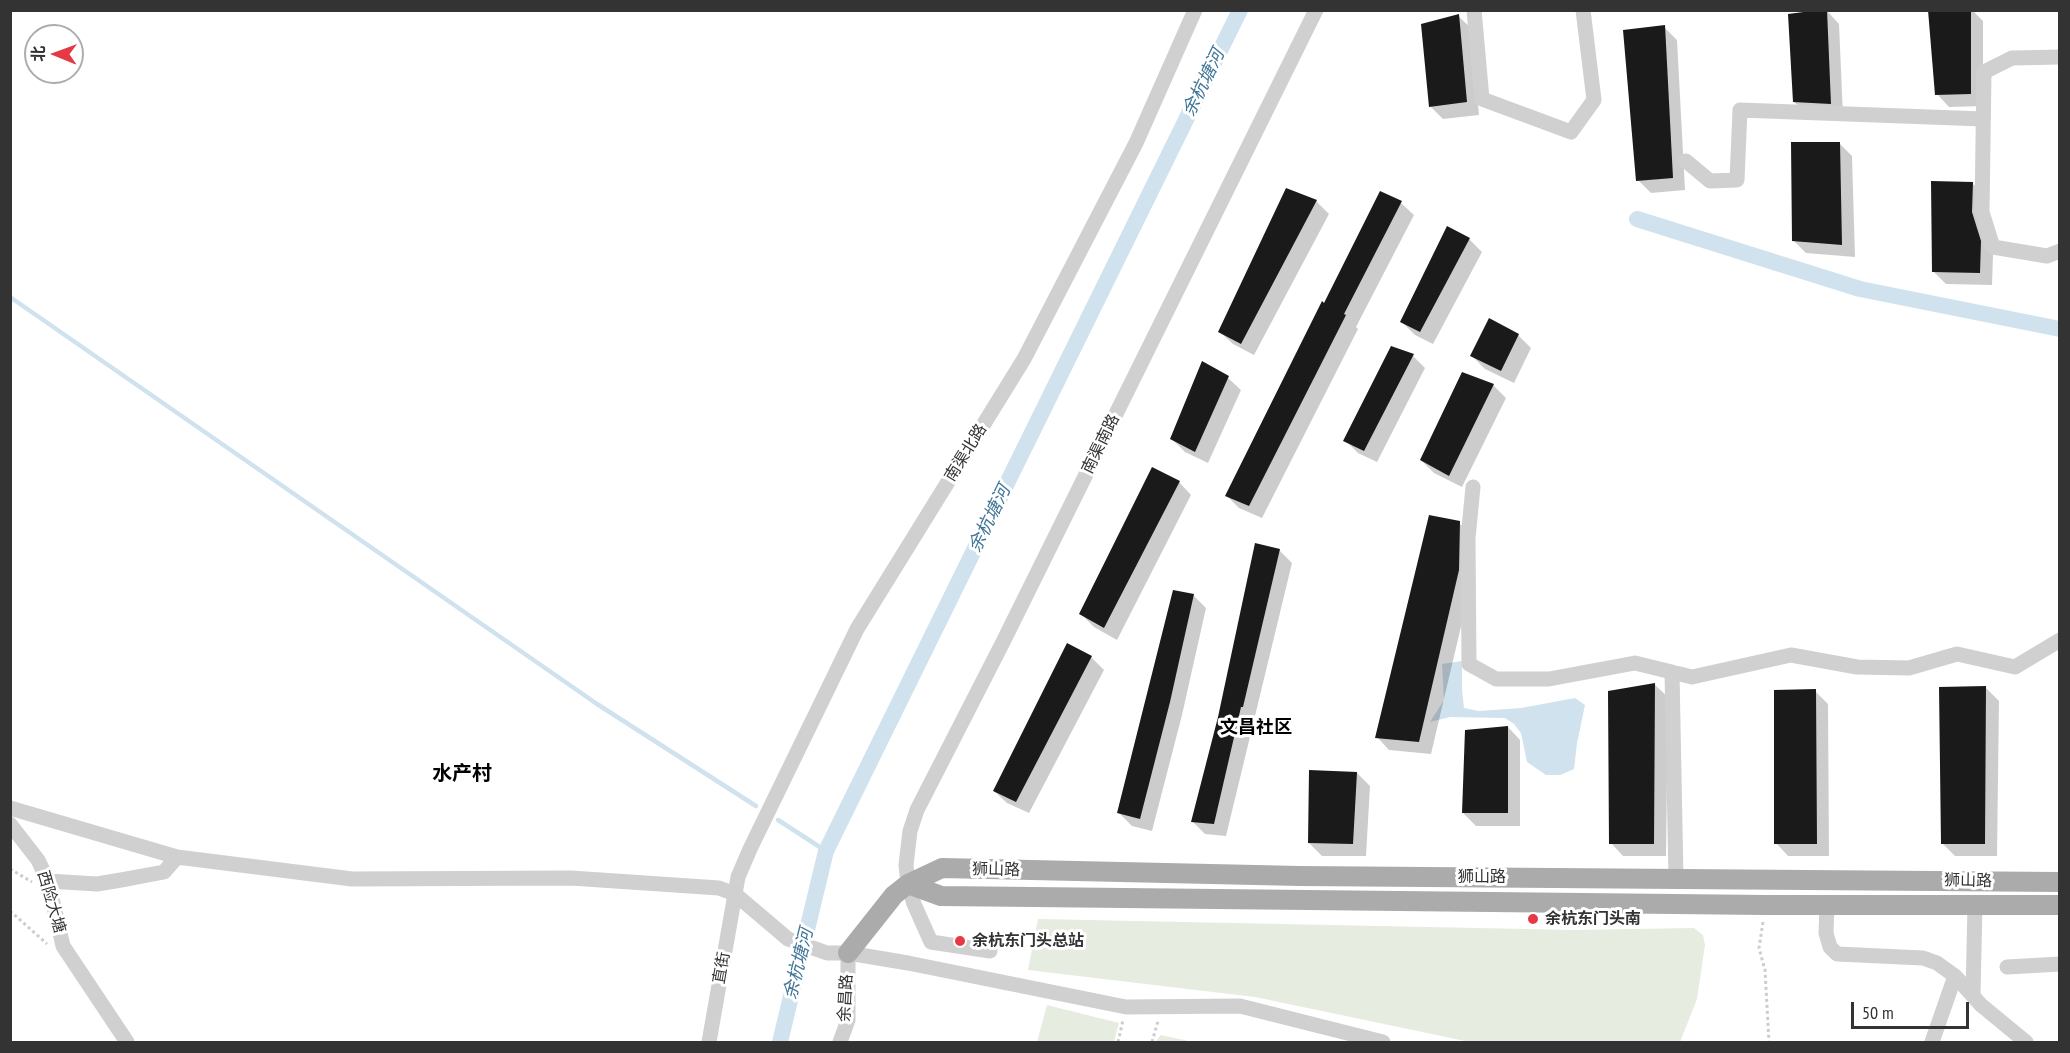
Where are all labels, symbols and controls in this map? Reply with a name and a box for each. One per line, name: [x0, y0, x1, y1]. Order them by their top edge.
north arrow: [24, 24, 84, 84]
text: 北: [28, 46, 48, 62]
water label: 余杭塘河: [1179, 46, 1229, 120]
street label: 南渠南路: [1078, 411, 1124, 477]
street label: 南渠北路: [941, 421, 991, 485]
water label: 余杭塘河: [965, 482, 1015, 556]
district label: 文昌社区: [1220, 717, 1292, 739]
district label: 水产村: [432, 762, 492, 786]
street label: 狮山路: [972, 860, 1020, 880]
street label: 狮山路: [1458, 867, 1506, 887]
street label: 西险大塘: [33, 869, 69, 935]
street label: 狮山路: [1944, 871, 1992, 891]
place label: 余杭东门头南: [1545, 909, 1641, 929]
marker: 余杭东门头南: [1526, 912, 1540, 926]
water label: 余杭塘河: [780, 926, 818, 1002]
place label: 余杭东门头总站: [972, 931, 1084, 951]
marker: 余杭东门头总站: [953, 934, 967, 948]
street label: 直街: [710, 951, 734, 985]
street label: 余昌路: [835, 974, 857, 1022]
scale bar: [1854, 990, 1972, 1028]
text: 50 m: [1862, 1001, 1894, 1024]

